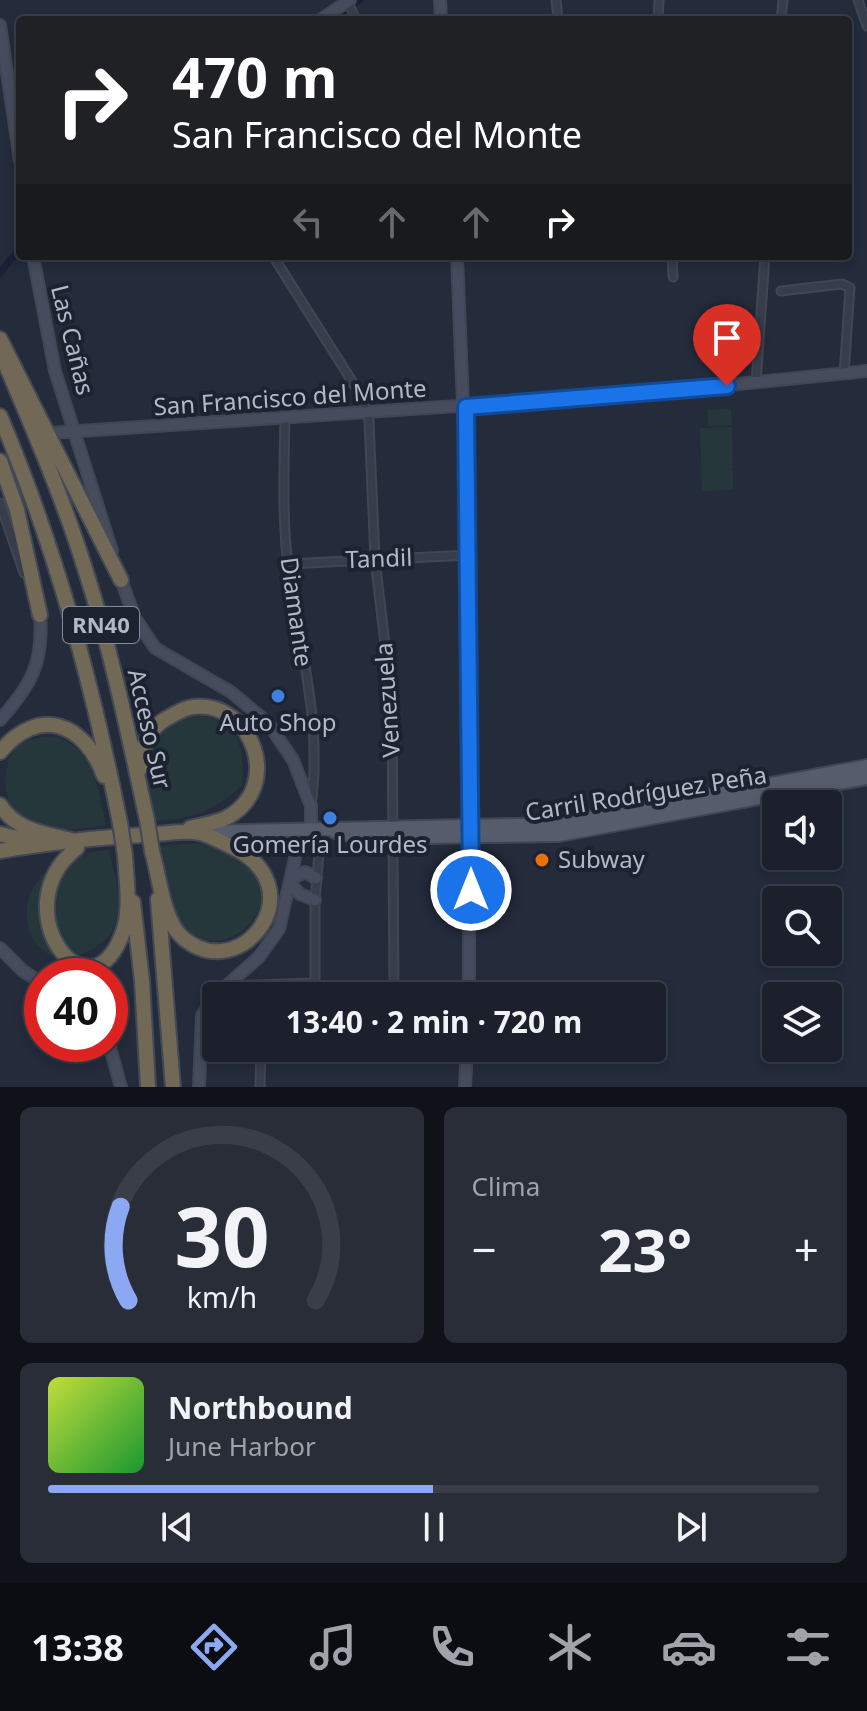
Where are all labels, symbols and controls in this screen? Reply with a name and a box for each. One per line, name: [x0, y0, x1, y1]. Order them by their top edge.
text: 470 m: [172, 38, 337, 114]
icon: right: [40, 48, 144, 152]
text: San Francisco del Monte: [172, 110, 582, 159]
icon: left: [286, 200, 330, 244]
icon: ahead: [370, 200, 414, 244]
icon: ahead: [454, 200, 498, 244]
icon: right: [538, 200, 582, 244]
street label: Las Cañas: [44, 281, 103, 398]
pin: [693, 304, 761, 386]
icon: arrive: [705, 316, 749, 360]
street label: San Francisco del Monte: [152, 371, 427, 423]
street label: Tandil: [345, 540, 413, 575]
street label: Diamante: [273, 555, 321, 669]
road number: RN40: [63, 607, 139, 643]
street label: Venezuela: [366, 642, 407, 759]
street label: Acceso Sur: [121, 665, 180, 792]
marker: Auto Shop: [269, 687, 287, 705]
place label: Auto Shop: [220, 705, 336, 738]
street label: Carril Rodríguez Peña: [523, 757, 769, 828]
map controls: [762, 790, 842, 1062]
button: sound: [762, 790, 842, 870]
marker: Gomería Lourdes: [321, 809, 339, 827]
place label: Gomería Lourdes: [233, 827, 427, 860]
place label: Subway: [558, 842, 646, 875]
position arrow: [429, 848, 513, 932]
marker: Subway: [533, 851, 551, 869]
button: search: [762, 886, 842, 966]
speed limit sign: 40: [24, 958, 128, 1062]
button: layers: [762, 982, 842, 1062]
text: 13:40 · 2 min · 720 m: [286, 1001, 582, 1042]
text: Clima: [472, 1168, 540, 1204]
text: 30: [174, 1178, 269, 1291]
text: 23°: [598, 1208, 692, 1290]
text: −: [472, 1219, 497, 1279]
text: +: [794, 1219, 819, 1279]
text: km/h: [187, 1277, 257, 1316]
text: Northbound: [168, 1387, 353, 1428]
text: June Harbor: [168, 1428, 316, 1464]
icon: previous: [155, 1505, 199, 1549]
icon: pause: [412, 1505, 456, 1549]
icon: next: [669, 1505, 713, 1549]
icon: directions: [186, 1619, 242, 1675]
icon: music: [305, 1619, 361, 1675]
icon: phone: [424, 1619, 480, 1675]
icon: climate: [542, 1619, 598, 1675]
icon: car: [661, 1619, 717, 1675]
icon: filters: [780, 1619, 836, 1675]
text: 13:38: [31, 1623, 124, 1672]

